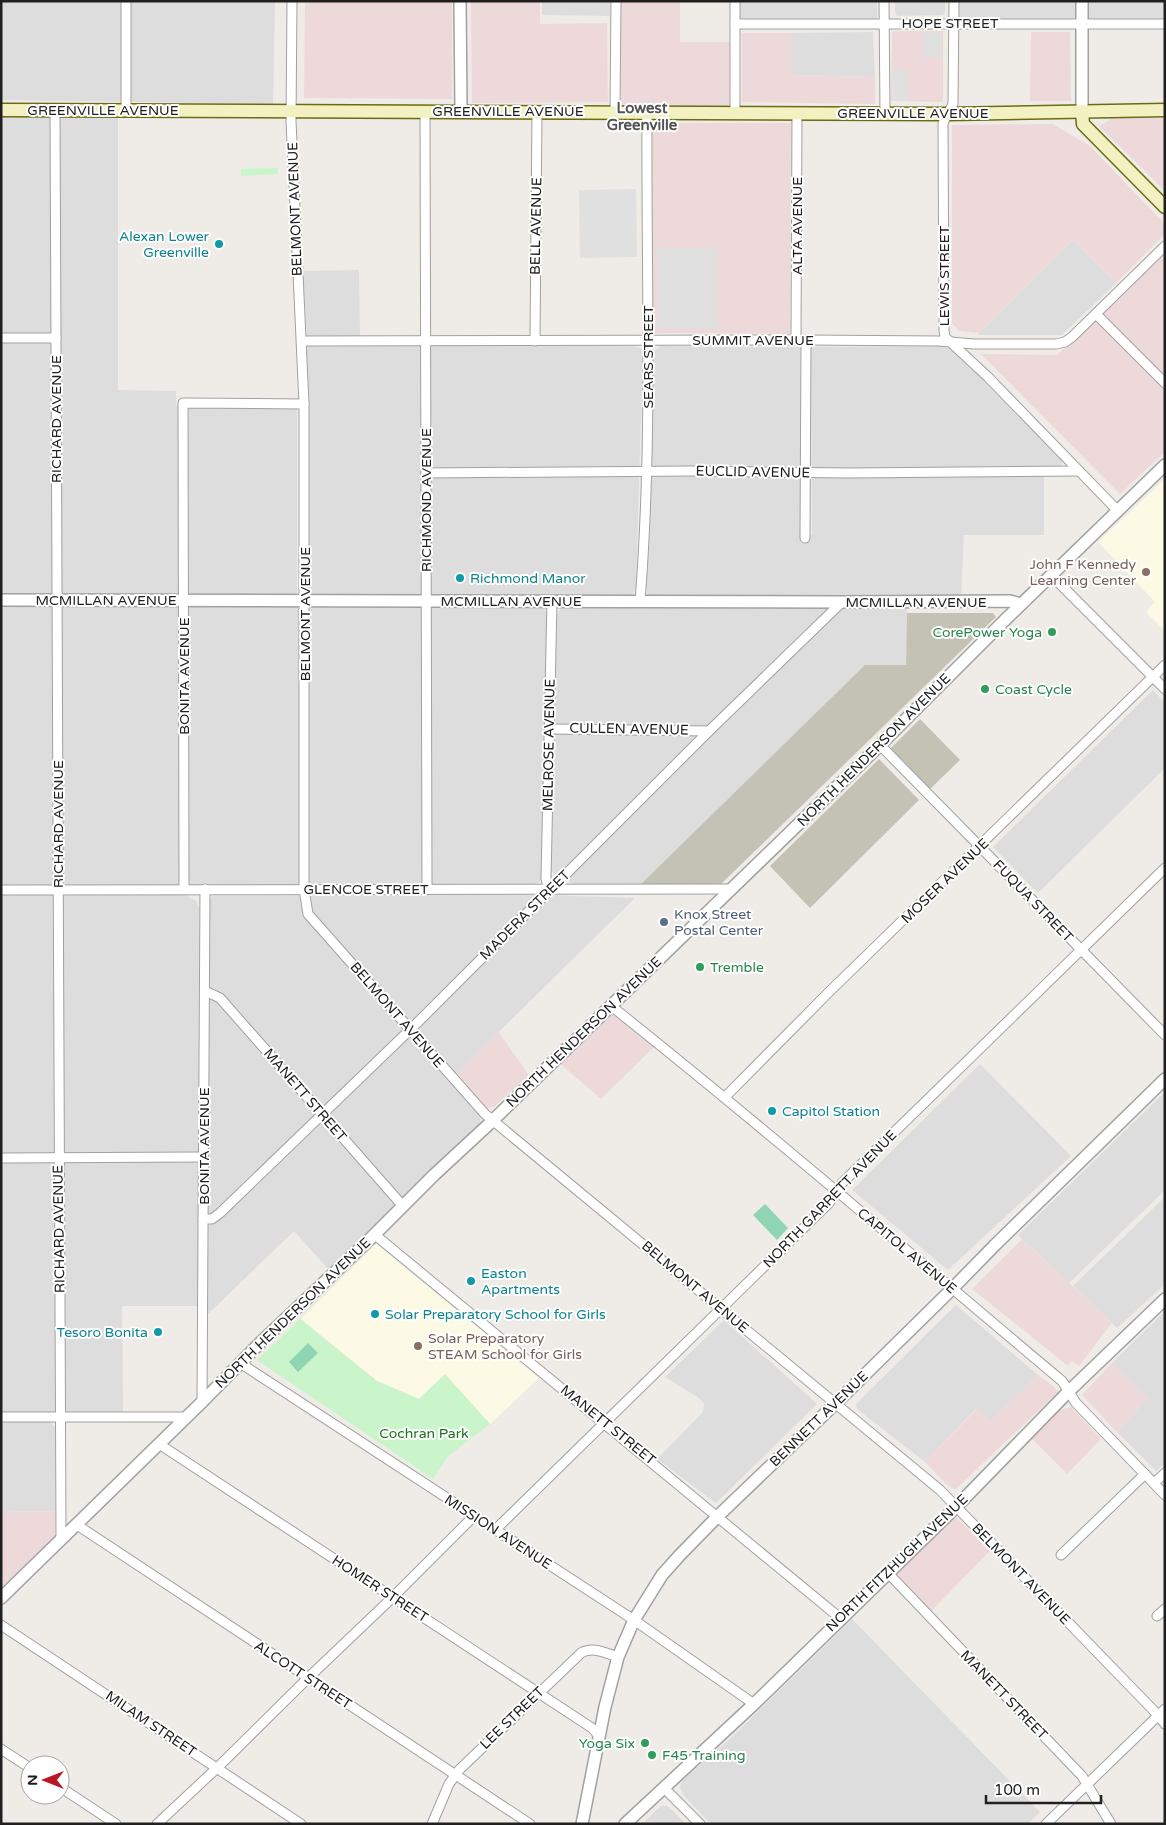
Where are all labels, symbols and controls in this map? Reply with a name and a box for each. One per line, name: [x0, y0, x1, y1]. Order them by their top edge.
street label: HOPE STREET: [902, 15, 999, 32]
district label: Lowest Greenville: [607, 99, 678, 134]
street label: GREENVILLE AVENUE: [27, 102, 179, 119]
street label: GREENVILLE AVENUE: [432, 103, 584, 120]
street label: GREENVILLE AVENUE: [837, 105, 989, 122]
street label: BELMONT AVENUE: [284, 142, 306, 276]
street label: BELL AVENUE: [527, 177, 545, 275]
street label: ALTA AVENUE: [789, 177, 806, 275]
street label: LEWIS STREET: [936, 225, 953, 326]
place label: Alexan Lower Greenville: [119, 228, 210, 261]
marker: Alexan Lower Greenville: [213, 238, 225, 250]
street label: SEARS STREET: [640, 305, 657, 409]
street label: SUMMIT AVENUE: [692, 332, 814, 349]
street label: RICHARD AVENUE: [48, 355, 65, 483]
street label: RICHMOND AVENUE: [418, 428, 435, 572]
street label: EUCLID AVENUE: [695, 462, 811, 482]
street label: BELMONT AVENUE: [297, 547, 314, 681]
place label: John F Kennedy Learning Center: [1029, 556, 1137, 589]
marker: John F Kennedy Learning Center: [1140, 566, 1152, 578]
place label: Richmond Manor: [470, 570, 586, 587]
marker: Richmond Manor: [454, 572, 466, 584]
street label: MCMILLAN AVENUE: [35, 592, 177, 609]
street label: MCMILLAN AVENUE: [440, 593, 582, 610]
street label: MCMILLAN AVENUE: [845, 594, 987, 611]
street label: BONITA AVENUE: [176, 617, 193, 735]
place label: CorePower Yoga: [932, 624, 1042, 641]
marker: CorePower Yoga: [1046, 626, 1058, 638]
street label: NORTH HENDERSON AVENUE: [794, 670, 954, 830]
street label: MELROSE AVENUE: [539, 679, 559, 811]
place label: Coast Cycle: [995, 681, 1072, 698]
marker: Coast Cycle: [979, 683, 991, 695]
street label: CULLEN AVENUE: [569, 719, 689, 739]
street label: RICHARD AVENUE: [50, 760, 67, 888]
street label: MOSER AVENUE: [898, 835, 992, 927]
street label: FUQUA STREET: [989, 856, 1077, 946]
street label: MADERA STREET: [476, 866, 574, 964]
street label: GLENCOE STREET: [303, 881, 429, 898]
place label: Knox Street Postal Center: [674, 906, 764, 939]
marker: Knox Street Postal Center: [658, 916, 670, 928]
street label: NORTH HENDERSON AVENUE: [503, 953, 665, 1111]
street label: BELMONT AVENUE: [347, 959, 447, 1071]
place label: Tremble: [710, 959, 764, 976]
marker: Tremble: [694, 961, 706, 973]
street label: MANETT STREET: [260, 1045, 350, 1145]
street label: BONITA AVENUE: [196, 1087, 213, 1205]
place label: Capitol Station: [782, 1103, 880, 1120]
marker: Capitol Station: [766, 1105, 778, 1117]
street label: NORTH GARRETT AVENUE: [760, 1126, 900, 1272]
street label: RICHARD AVENUE: [49, 1165, 69, 1293]
street label: CAPITOL AVENUE: [854, 1205, 960, 1297]
street label: NORTH HENDERSON AVENUE: [212, 1234, 374, 1392]
street label: BELMONT AVENUE: [638, 1237, 752, 1337]
place label: Easton Apartments: [481, 1265, 560, 1298]
marker: Easton Apartments: [465, 1275, 477, 1287]
place label: Solar Preparatory School for Girls: [385, 1306, 606, 1323]
marker: Solar Preparatory School for Girls: [369, 1308, 381, 1320]
place label: Tesoro Bonita: [57, 1324, 148, 1341]
marker: Tesoro Bonita: [152, 1326, 164, 1338]
place label: Solar Preparatory STEAM School for Girls: [428, 1330, 582, 1363]
marker: Solar Preparatory STEAM School for Girls: [412, 1340, 424, 1352]
street label: BENNETT AVENUE: [766, 1368, 872, 1470]
street label: MANETT STREET: [557, 1381, 659, 1469]
park label: Cochran Park: [379, 1425, 469, 1442]
street label: MISSION AVENUE: [441, 1491, 555, 1573]
street label: NORTH FITZHUGH AVENUE: [823, 1491, 971, 1635]
street label: BELMONT AVENUE: [968, 1520, 1074, 1628]
street label: HOMER STREET: [329, 1552, 432, 1627]
street label: ALCOTT STREET: [251, 1637, 355, 1713]
street label: MANETT STREET: [957, 1647, 1051, 1744]
street label: LEE STREET: [476, 1683, 548, 1753]
street label: MILAM STREET: [102, 1687, 200, 1761]
place label: Yoga Six: [579, 1735, 635, 1752]
marker: Yoga Six: [639, 1737, 651, 1749]
place label: F45 Training: [662, 1747, 746, 1764]
marker: F45 Training: [646, 1749, 658, 1761]
north arrow: [20, 1755, 70, 1805]
scale bar: [986, 1772, 1101, 1804]
text: N: [24, 1774, 41, 1786]
text: 100 m: [994, 1781, 1040, 1799]

